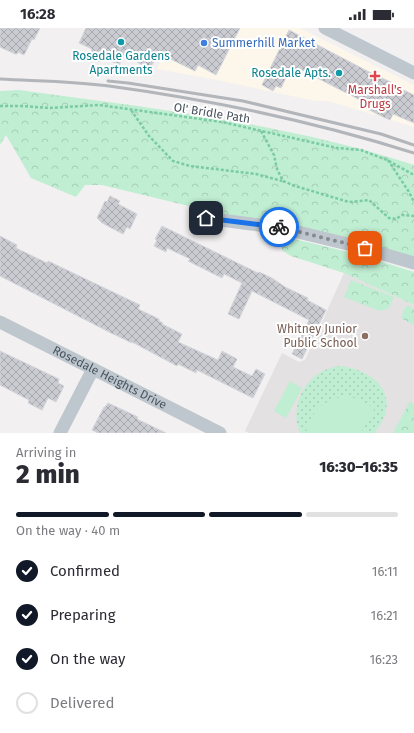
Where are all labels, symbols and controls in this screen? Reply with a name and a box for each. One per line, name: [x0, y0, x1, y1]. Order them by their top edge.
text: 16:28: [20, 5, 56, 23]
place label: Summerhill Market: [212, 36, 316, 50]
marker: Rosedale Gardens Apartments: [116, 37, 126, 47]
marker: Summerhill Market: [199, 38, 209, 48]
place label: Rosedale Gardens Apartments: [72, 49, 170, 77]
place label: Rosedale Apts.: [251, 66, 331, 80]
marker: Rosedale Apts.: [334, 68, 344, 78]
marker: Marshall's Drugs: [370, 71, 380, 81]
place label: Marshall's Drugs: [348, 83, 403, 111]
street label: Ol' Bridle Path: [173, 100, 251, 126]
pin: [189, 201, 223, 235]
icon: home: [195, 207, 217, 229]
courier: [259, 207, 299, 247]
icon: bike: [268, 216, 290, 238]
pin: [348, 231, 382, 265]
icon: bag: [354, 237, 376, 259]
place label: Whitney Junior Public School: [277, 322, 357, 350]
marker: Whitney Junior Public School: [360, 331, 370, 341]
street label: Rosedale Heights Drive: [51, 343, 169, 412]
text: Arriving in: [16, 445, 76, 460]
text: 16:30–16:35: [319, 458, 398, 476]
text: 2 min: [16, 459, 80, 490]
text: On the way · 40 m: [16, 523, 120, 538]
icon: check: [16, 560, 38, 582]
text: Confirmed: [50, 562, 120, 580]
text: 16:11: [372, 564, 398, 579]
icon: check: [16, 604, 38, 626]
text: Preparing: [50, 606, 115, 624]
text: 16:21: [371, 608, 398, 623]
icon: check: [16, 648, 38, 670]
text: On the way: [50, 650, 125, 668]
text: 16:23: [369, 652, 398, 667]
text: Delivered: [50, 694, 114, 712]

